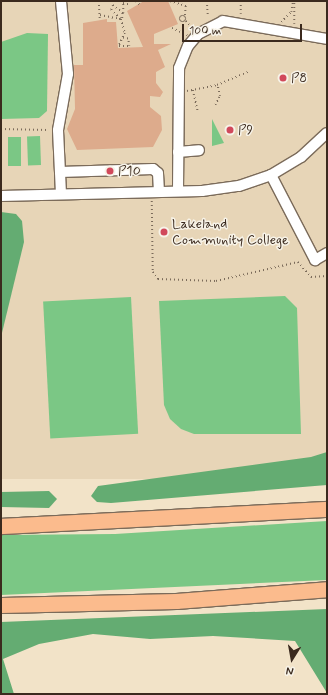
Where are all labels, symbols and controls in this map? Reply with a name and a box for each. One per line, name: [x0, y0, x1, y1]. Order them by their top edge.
scale bar: [184, 16, 304, 42]
text: 100 m: [189, 23, 221, 39]
place label: P8: [291, 70, 307, 86]
marker: P8: [278, 73, 288, 83]
place label: P9: [238, 122, 253, 138]
marker: P9: [225, 125, 235, 135]
place label: P10: [118, 163, 141, 179]
marker: P10: [105, 166, 115, 176]
place label: Lakeland Community College: [172, 216, 289, 248]
marker: Lakeland Community College: [159, 227, 169, 237]
north arrow: [272, 639, 312, 679]
text: N: [285, 663, 295, 678]

